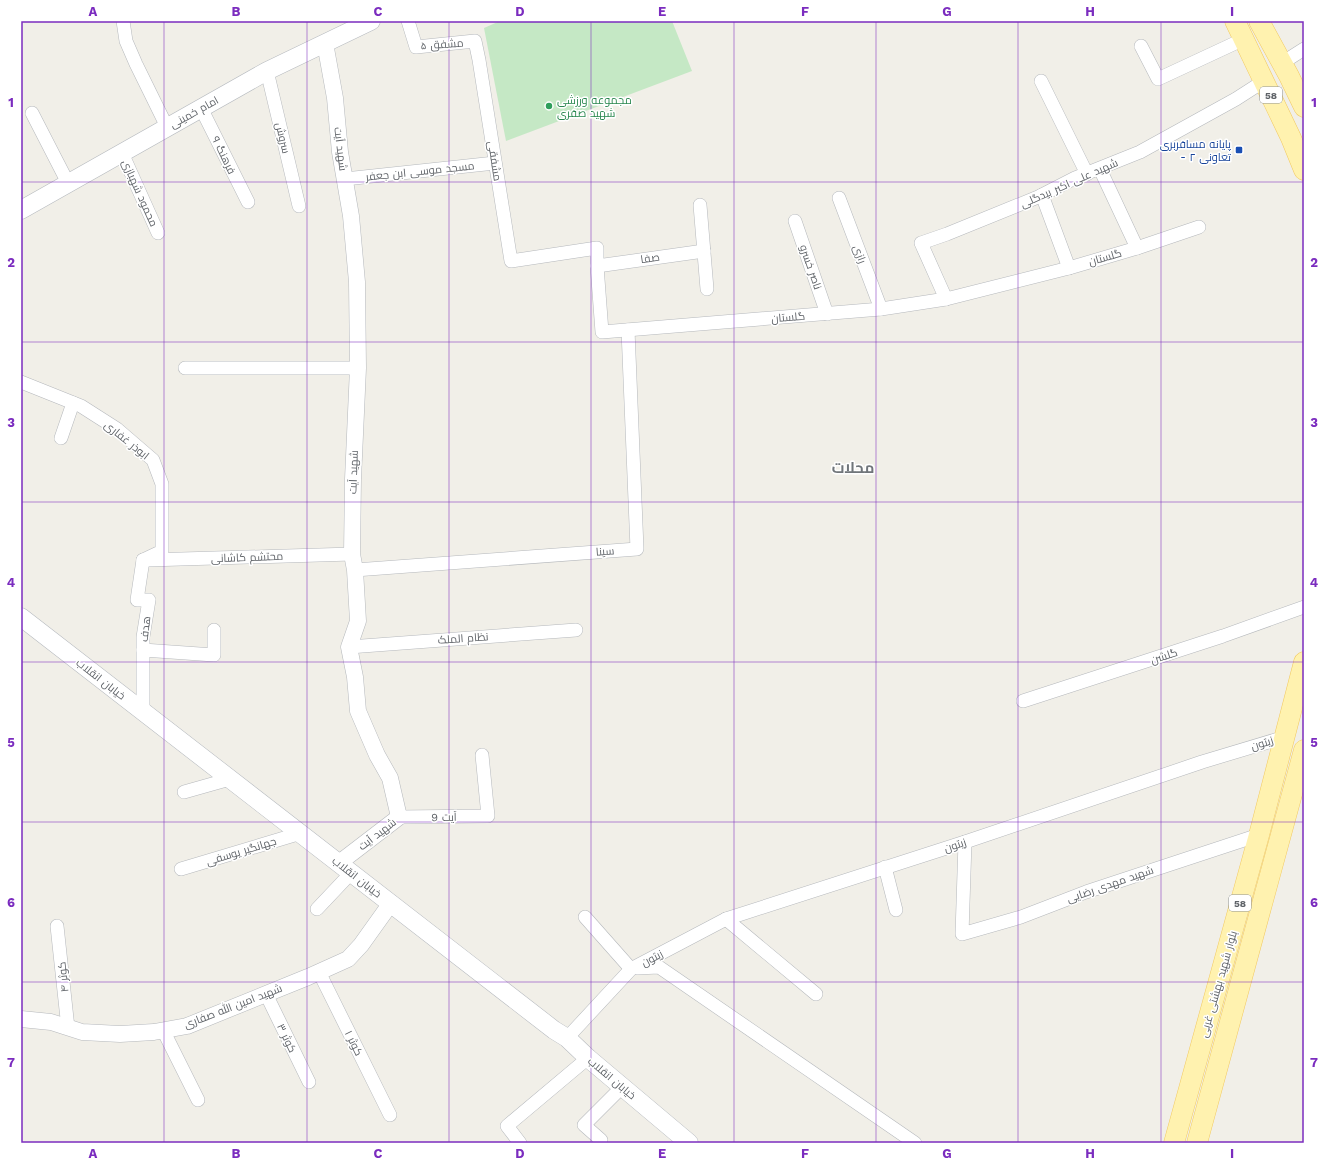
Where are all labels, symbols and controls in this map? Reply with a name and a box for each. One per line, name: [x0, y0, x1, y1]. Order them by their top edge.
text: A: [89, 4, 98, 19]
text: B: [232, 4, 241, 19]
text: C: [374, 4, 383, 19]
text: D: [515, 4, 525, 19]
text: E: [658, 4, 666, 19]
text: F: [801, 4, 809, 19]
text: G: [942, 4, 952, 19]
text: H: [1085, 4, 1095, 19]
text: I: [1230, 4, 1234, 19]
street label: مشفق ۵: [420, 37, 464, 52]
road number: 58: [1260, 87, 1282, 103]
street label: امام خمینی: [168, 94, 221, 132]
place label: مجموعه ورزشی شهید صفری: [557, 94, 632, 120]
text: 1: [8, 95, 14, 110]
text: 1: [1311, 95, 1317, 110]
marker: مجموعه ورزشی شهید صفری: [544, 101, 554, 111]
street label: سروش: [273, 121, 292, 155]
street label: شهید آیت: [331, 126, 350, 172]
street label: فرهنگ ۹: [209, 134, 238, 176]
place label: پایانه مسافربری - تعاونی ۲: [1160, 138, 1231, 164]
street label: مشفقی: [485, 140, 504, 182]
marker: پایانه مسافربری - تعاونی ۲: [1234, 145, 1244, 155]
street label: شهید علی اکبر بیدگلی: [1018, 156, 1120, 211]
street label: محمود شهبازی: [119, 158, 160, 229]
street label: مسجد موسی ابن جعفر: [364, 159, 475, 184]
street label: ناصر خسرو: [797, 243, 824, 291]
street label: رازی: [850, 243, 869, 265]
street label: گلستان: [1087, 247, 1123, 268]
street label: صفا: [640, 251, 661, 266]
text: 2: [7, 255, 15, 270]
text: 2: [1310, 255, 1318, 270]
street label: گلستان: [771, 310, 806, 325]
text: 3: [7, 415, 15, 430]
text: 3: [1310, 415, 1318, 430]
street label: ابوذر غفاری: [102, 418, 152, 462]
street label: شهید آیت: [346, 450, 361, 494]
district label: محلات: [832, 459, 874, 477]
street label: سینا: [595, 544, 615, 559]
street label: محتشم کاشانی: [211, 550, 284, 566]
text: 4: [7, 575, 16, 590]
text: 4: [1310, 575, 1319, 590]
street label: هدف: [138, 615, 153, 643]
street label: نظام الملک: [437, 630, 489, 648]
street label: گلشن: [1149, 646, 1179, 667]
street label: خیابان انقلاب: [74, 656, 128, 703]
street label: زیتون: [1249, 734, 1275, 753]
text: 5: [7, 735, 15, 750]
text: 5: [1310, 735, 1318, 750]
street label: آیت 9: [431, 811, 457, 824]
street label: شهید آیت: [356, 816, 399, 853]
street label: جهانگیر یوسفی: [204, 835, 278, 868]
street label: زیتون: [942, 836, 968, 855]
street label: خیابان انقلاب: [330, 854, 384, 901]
street label: شهید مهدی رضایی: [1065, 864, 1155, 905]
text: 6: [7, 895, 15, 910]
road number: 58: [1229, 895, 1251, 911]
text: 6: [1310, 895, 1318, 910]
street label: بلوار شهید بهشتی غربی: [1197, 929, 1240, 1039]
street label: زیتون: [639, 947, 665, 970]
street label: کوثر ۴: [55, 961, 72, 993]
street label: شهید امین الله صفاری: [181, 980, 284, 1031]
street label: کوثر ۳: [274, 1022, 299, 1055]
street label: کوثر ۱: [342, 1028, 365, 1058]
street label: خیابان انقلاب: [585, 1054, 638, 1102]
text: 7: [7, 1055, 15, 1070]
text: 7: [1310, 1055, 1318, 1070]
text: A: [89, 1146, 98, 1161]
text: B: [232, 1146, 241, 1161]
text: C: [374, 1146, 383, 1161]
text: D: [515, 1146, 525, 1161]
text: E: [658, 1146, 666, 1161]
text: F: [801, 1146, 809, 1161]
text: G: [942, 1146, 952, 1161]
text: H: [1085, 1146, 1095, 1161]
text: I: [1230, 1146, 1234, 1161]

